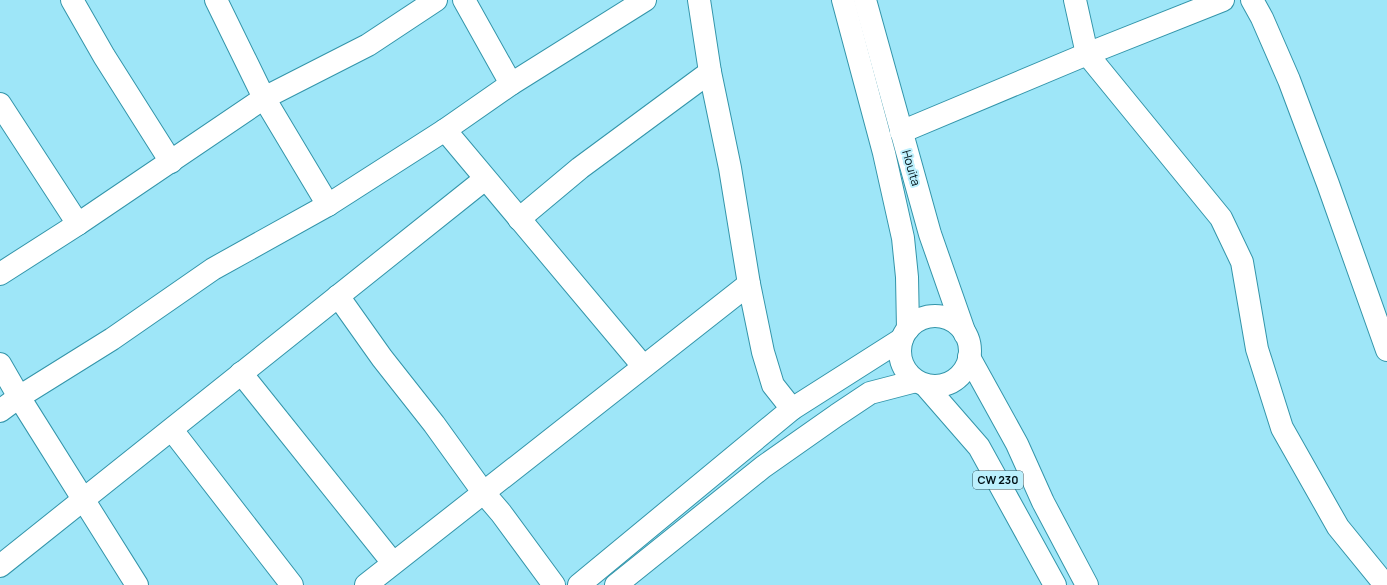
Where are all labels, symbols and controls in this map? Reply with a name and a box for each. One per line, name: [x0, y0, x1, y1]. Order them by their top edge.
street label: Houita: [898, 148, 925, 188]
road number: CW 230: [973, 471, 1023, 489]

